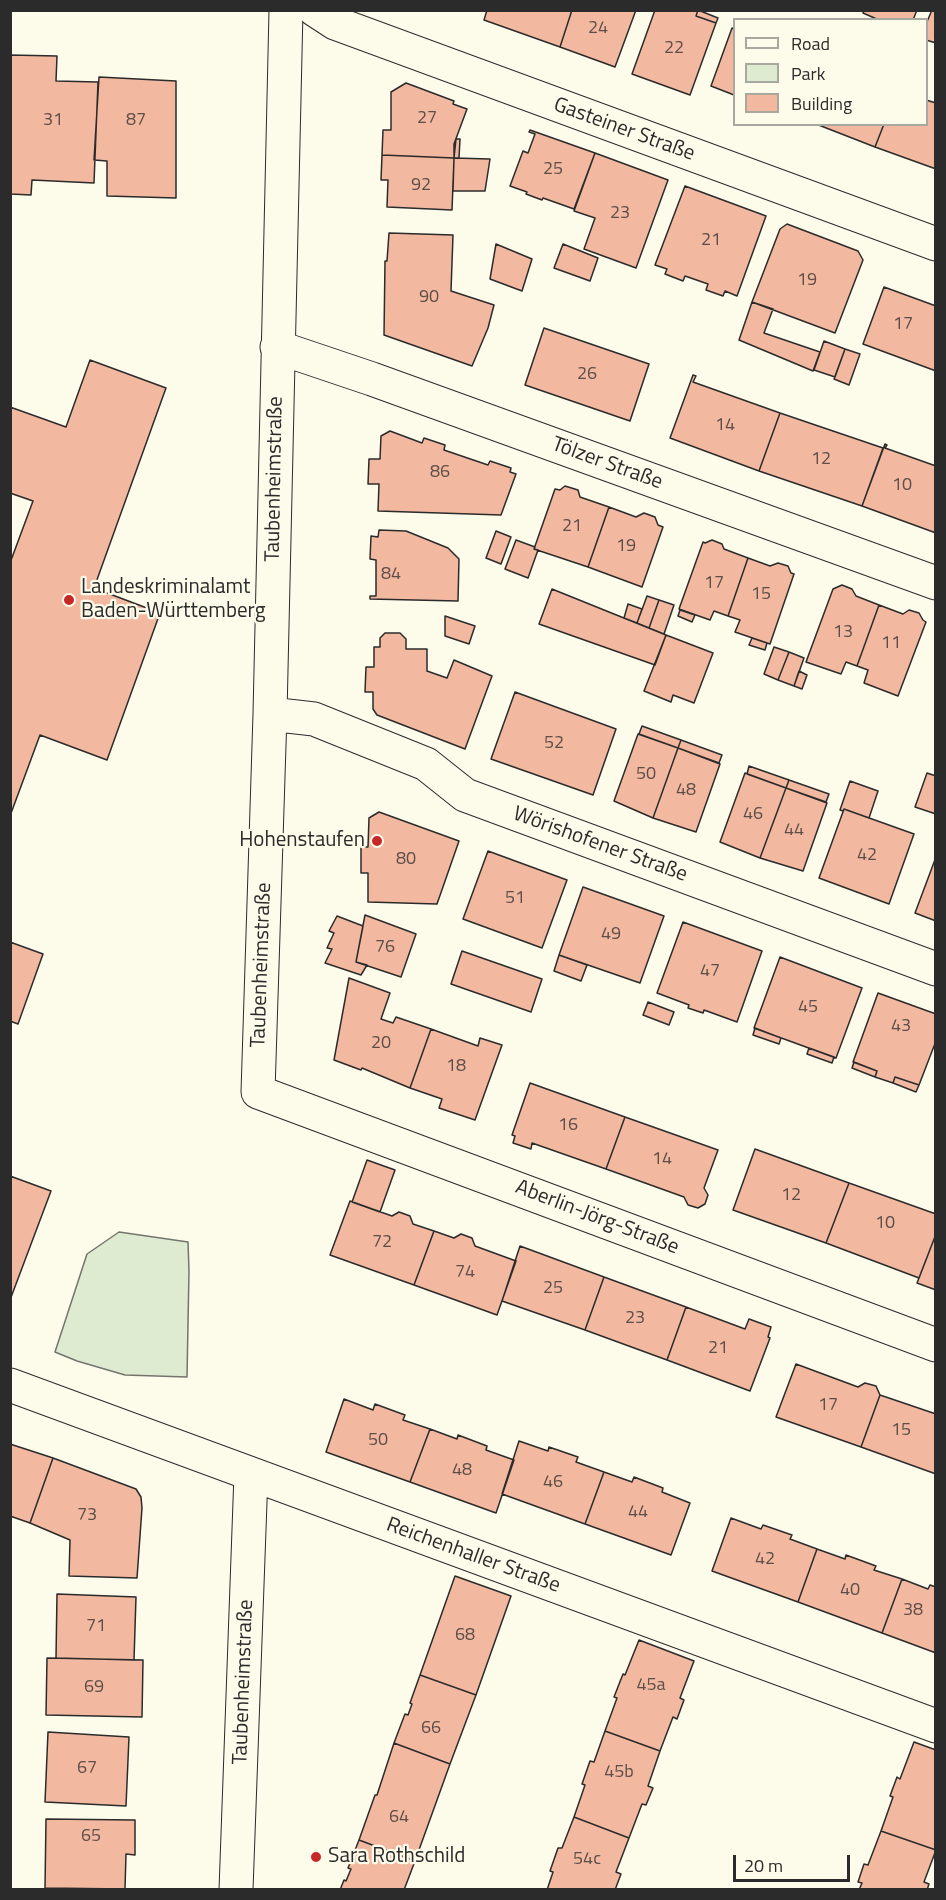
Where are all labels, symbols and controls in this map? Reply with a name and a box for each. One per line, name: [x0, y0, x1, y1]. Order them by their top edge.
house number: 24: [588, 18, 608, 40]
legend: [733, 18, 928, 126]
text: Road: [791, 30, 830, 57]
house number: 22: [664, 38, 684, 60]
text: Park: [791, 60, 825, 87]
text: Building: [791, 90, 852, 117]
street label: Gasteiner Straße: [550, 93, 698, 167]
house number: 27: [417, 108, 437, 130]
house number: 31: [43, 110, 63, 132]
house number: 87: [126, 110, 146, 132]
house number: 25: [543, 159, 563, 181]
house number: 92: [411, 175, 431, 197]
house number: 23: [610, 203, 630, 225]
house number: 21: [701, 230, 721, 252]
house number: 19: [797, 270, 817, 292]
house number: 90: [419, 287, 439, 309]
house number: 17: [893, 314, 913, 336]
house number: 26: [577, 364, 597, 386]
street label: Taubenheimstraße: [261, 396, 289, 562]
house number: 14: [715, 415, 735, 437]
street label: Tölzer Straße: [548, 432, 666, 496]
house number: 12: [811, 449, 831, 471]
house number: 86: [430, 462, 450, 484]
house number: 10: [892, 475, 912, 497]
house number: 21: [562, 516, 582, 538]
house number: 19: [616, 536, 636, 558]
house number: 84: [381, 564, 401, 586]
house number: 17: [704, 573, 724, 595]
place label: Landeskriminalamt Baden-Württemberg: [81, 575, 265, 625]
house number: 15: [751, 584, 771, 606]
marker: Landeskriminalamt Baden-Württemberg: [62, 593, 76, 607]
house number: 13: [833, 622, 853, 644]
house number: 11: [881, 633, 901, 655]
house number: 52: [544, 733, 564, 755]
house number: 50: [636, 764, 656, 786]
house number: 48: [676, 780, 696, 802]
street label: Wörishofener Straße: [510, 802, 690, 888]
house number: 46: [743, 804, 763, 826]
house number: 44: [784, 820, 804, 842]
place label: Hohenstaufen: [239, 828, 365, 854]
marker: Hohenstaufen: [370, 834, 384, 848]
house number: 42: [857, 845, 877, 867]
house number: 80: [396, 849, 416, 871]
street label: Taubenheimstraße: [247, 882, 277, 1048]
house number: 51: [505, 888, 525, 910]
house number: 49: [601, 924, 621, 946]
house number: 76: [375, 937, 395, 959]
house number: 47: [700, 961, 720, 983]
house number: 45: [798, 997, 818, 1019]
house number: 43: [891, 1016, 911, 1038]
house number: 20: [371, 1033, 391, 1055]
house number: 18: [446, 1056, 466, 1078]
house number: 16: [558, 1115, 578, 1137]
house number: 14: [652, 1149, 672, 1171]
street label: Aberlin-Jörg-Straße: [512, 1175, 682, 1261]
house number: 12: [781, 1185, 801, 1207]
house number: 10: [875, 1213, 895, 1235]
house number: 72: [372, 1232, 392, 1254]
house number: 74: [455, 1262, 475, 1284]
house number: 25: [543, 1278, 563, 1300]
house number: 23: [625, 1308, 645, 1330]
house number: 21: [708, 1338, 728, 1360]
house number: 17: [818, 1395, 838, 1417]
house number: 15: [891, 1420, 911, 1442]
house number: 50: [368, 1430, 388, 1452]
house number: 48: [452, 1460, 472, 1482]
house number: 46: [543, 1472, 563, 1494]
house number: 44: [628, 1502, 648, 1524]
house number: 73: [77, 1505, 97, 1527]
street label: Reichenhaller Straße: [383, 1513, 563, 1599]
house number: 42: [755, 1549, 775, 1571]
house number: 40: [840, 1580, 860, 1602]
street label: Taubenheimstraße: [229, 1599, 259, 1765]
house number: 38: [903, 1600, 923, 1622]
house number: 71: [86, 1616, 106, 1638]
house number: 68: [455, 1625, 475, 1647]
house number: 45a: [636, 1675, 666, 1697]
house number: 69: [84, 1677, 104, 1699]
house number: 66: [421, 1718, 441, 1740]
house number: 67: [77, 1758, 97, 1780]
house number: 45b: [604, 1762, 634, 1784]
house number: 64: [389, 1807, 409, 1829]
house number: 65: [81, 1826, 101, 1848]
scale bar: [736, 1843, 853, 1881]
place label: Sara Rothschild: [328, 1844, 465, 1870]
house number: 54c: [573, 1849, 601, 1871]
marker: Sara Rothschild: [309, 1850, 323, 1864]
text: 20 m: [744, 1852, 783, 1879]

